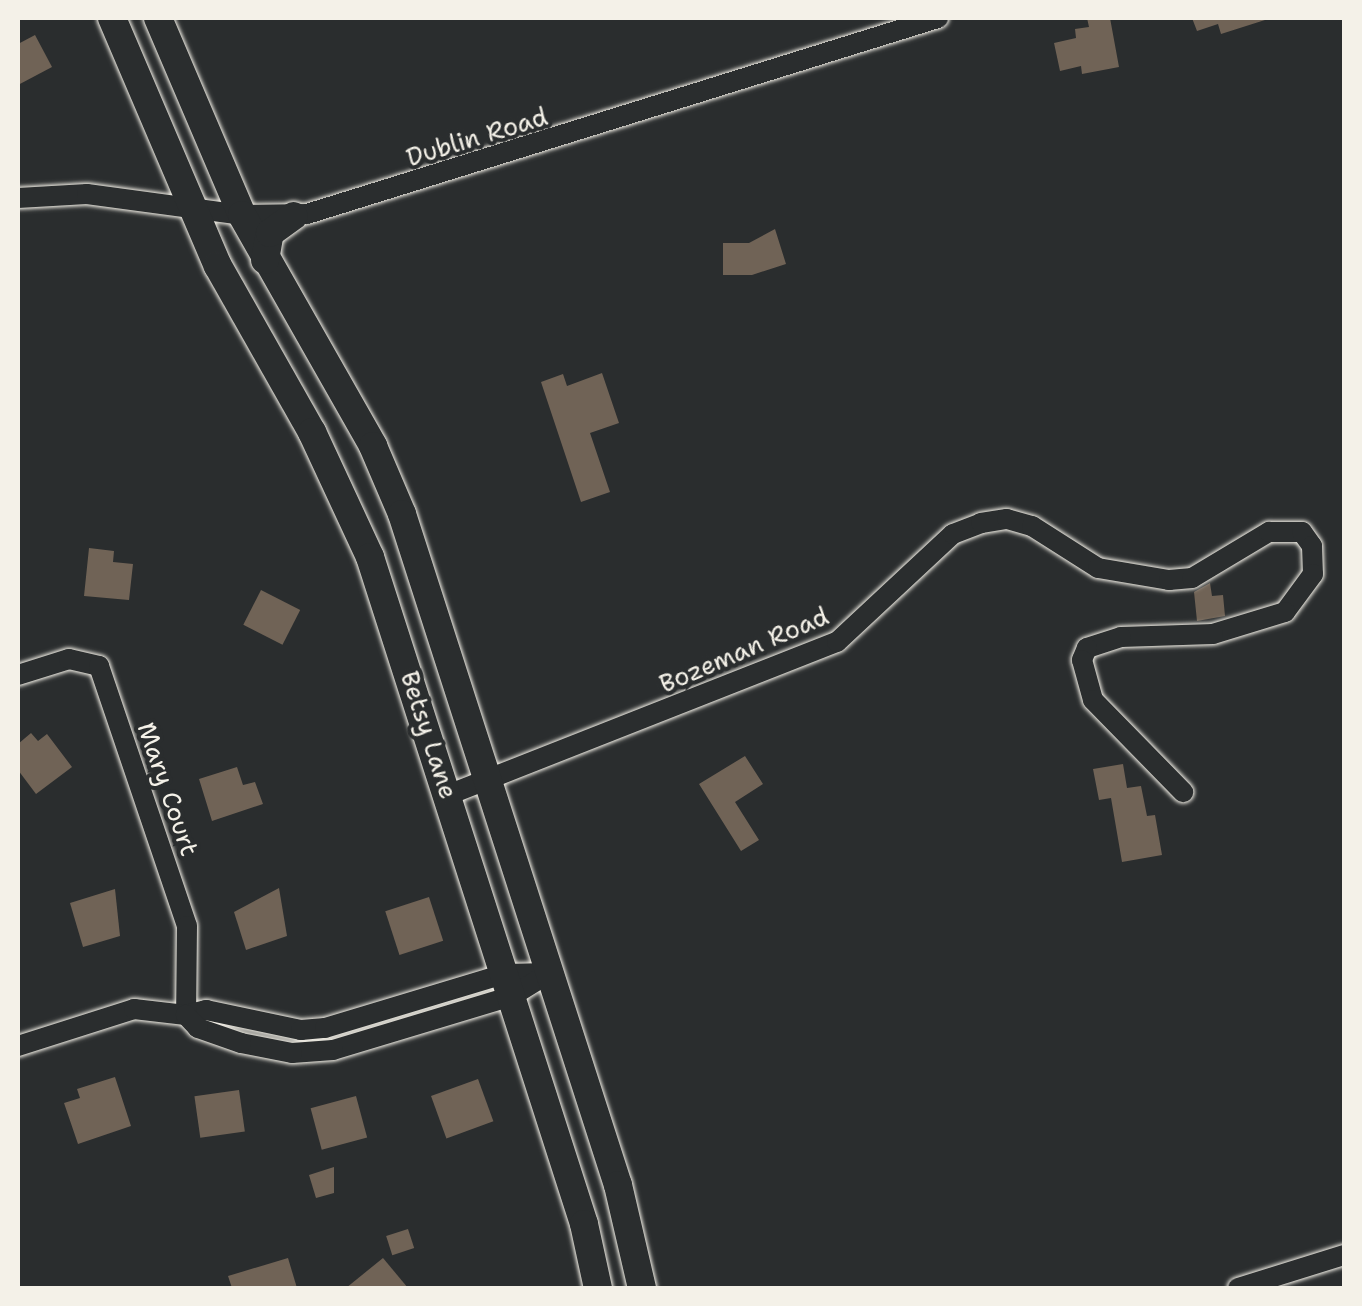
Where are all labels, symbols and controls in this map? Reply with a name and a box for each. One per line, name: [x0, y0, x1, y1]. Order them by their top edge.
street label: Dublin Road: [403, 101, 551, 173]
street label: Bozeman Road: [655, 601, 833, 699]
street label: Betsy Lane: [394, 667, 464, 803]
street label: Mary Court: [131, 718, 205, 860]

